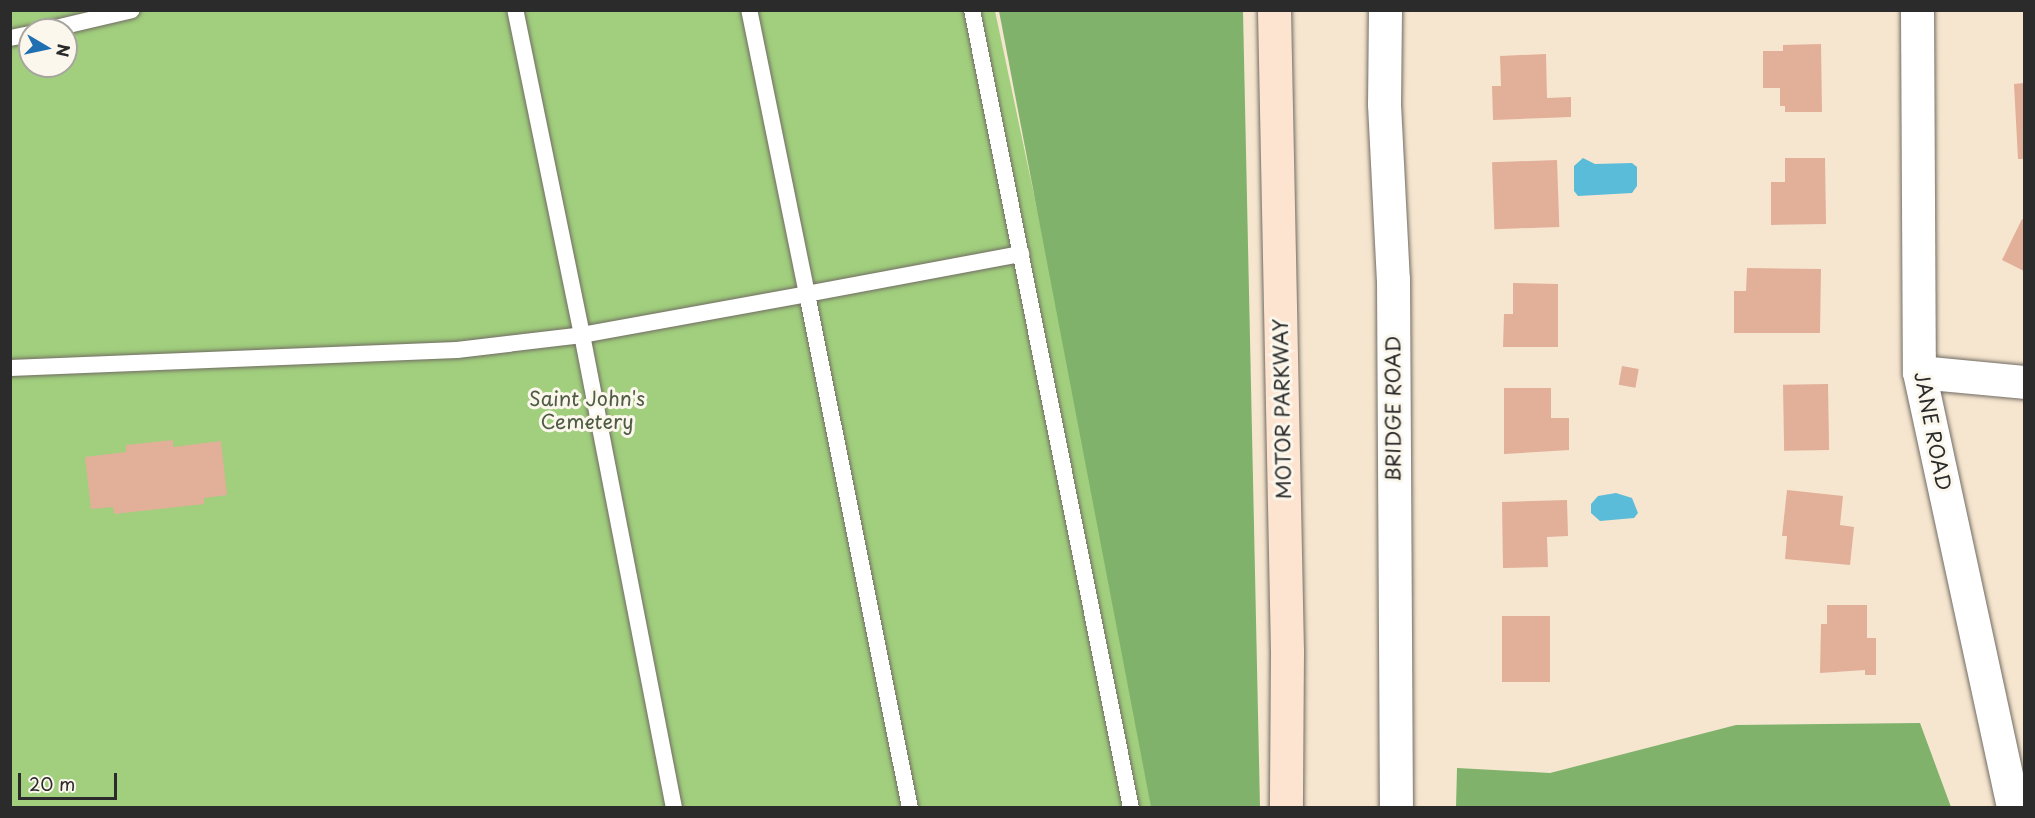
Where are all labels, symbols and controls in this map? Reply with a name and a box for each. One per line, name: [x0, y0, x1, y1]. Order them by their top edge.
north arrow: [18, 18, 78, 78]
text: N: [51, 42, 77, 59]
street label: MOTOR PARKWAY: [1268, 318, 1296, 500]
street label: BRIDGE ROAD: [1381, 336, 1405, 482]
street label: JANE ROAD: [1910, 369, 1956, 493]
park label: Saint John's Cemetery: [529, 386, 645, 433]
scale bar: [21, 761, 120, 799]
text: 20 m: [29, 770, 75, 797]

